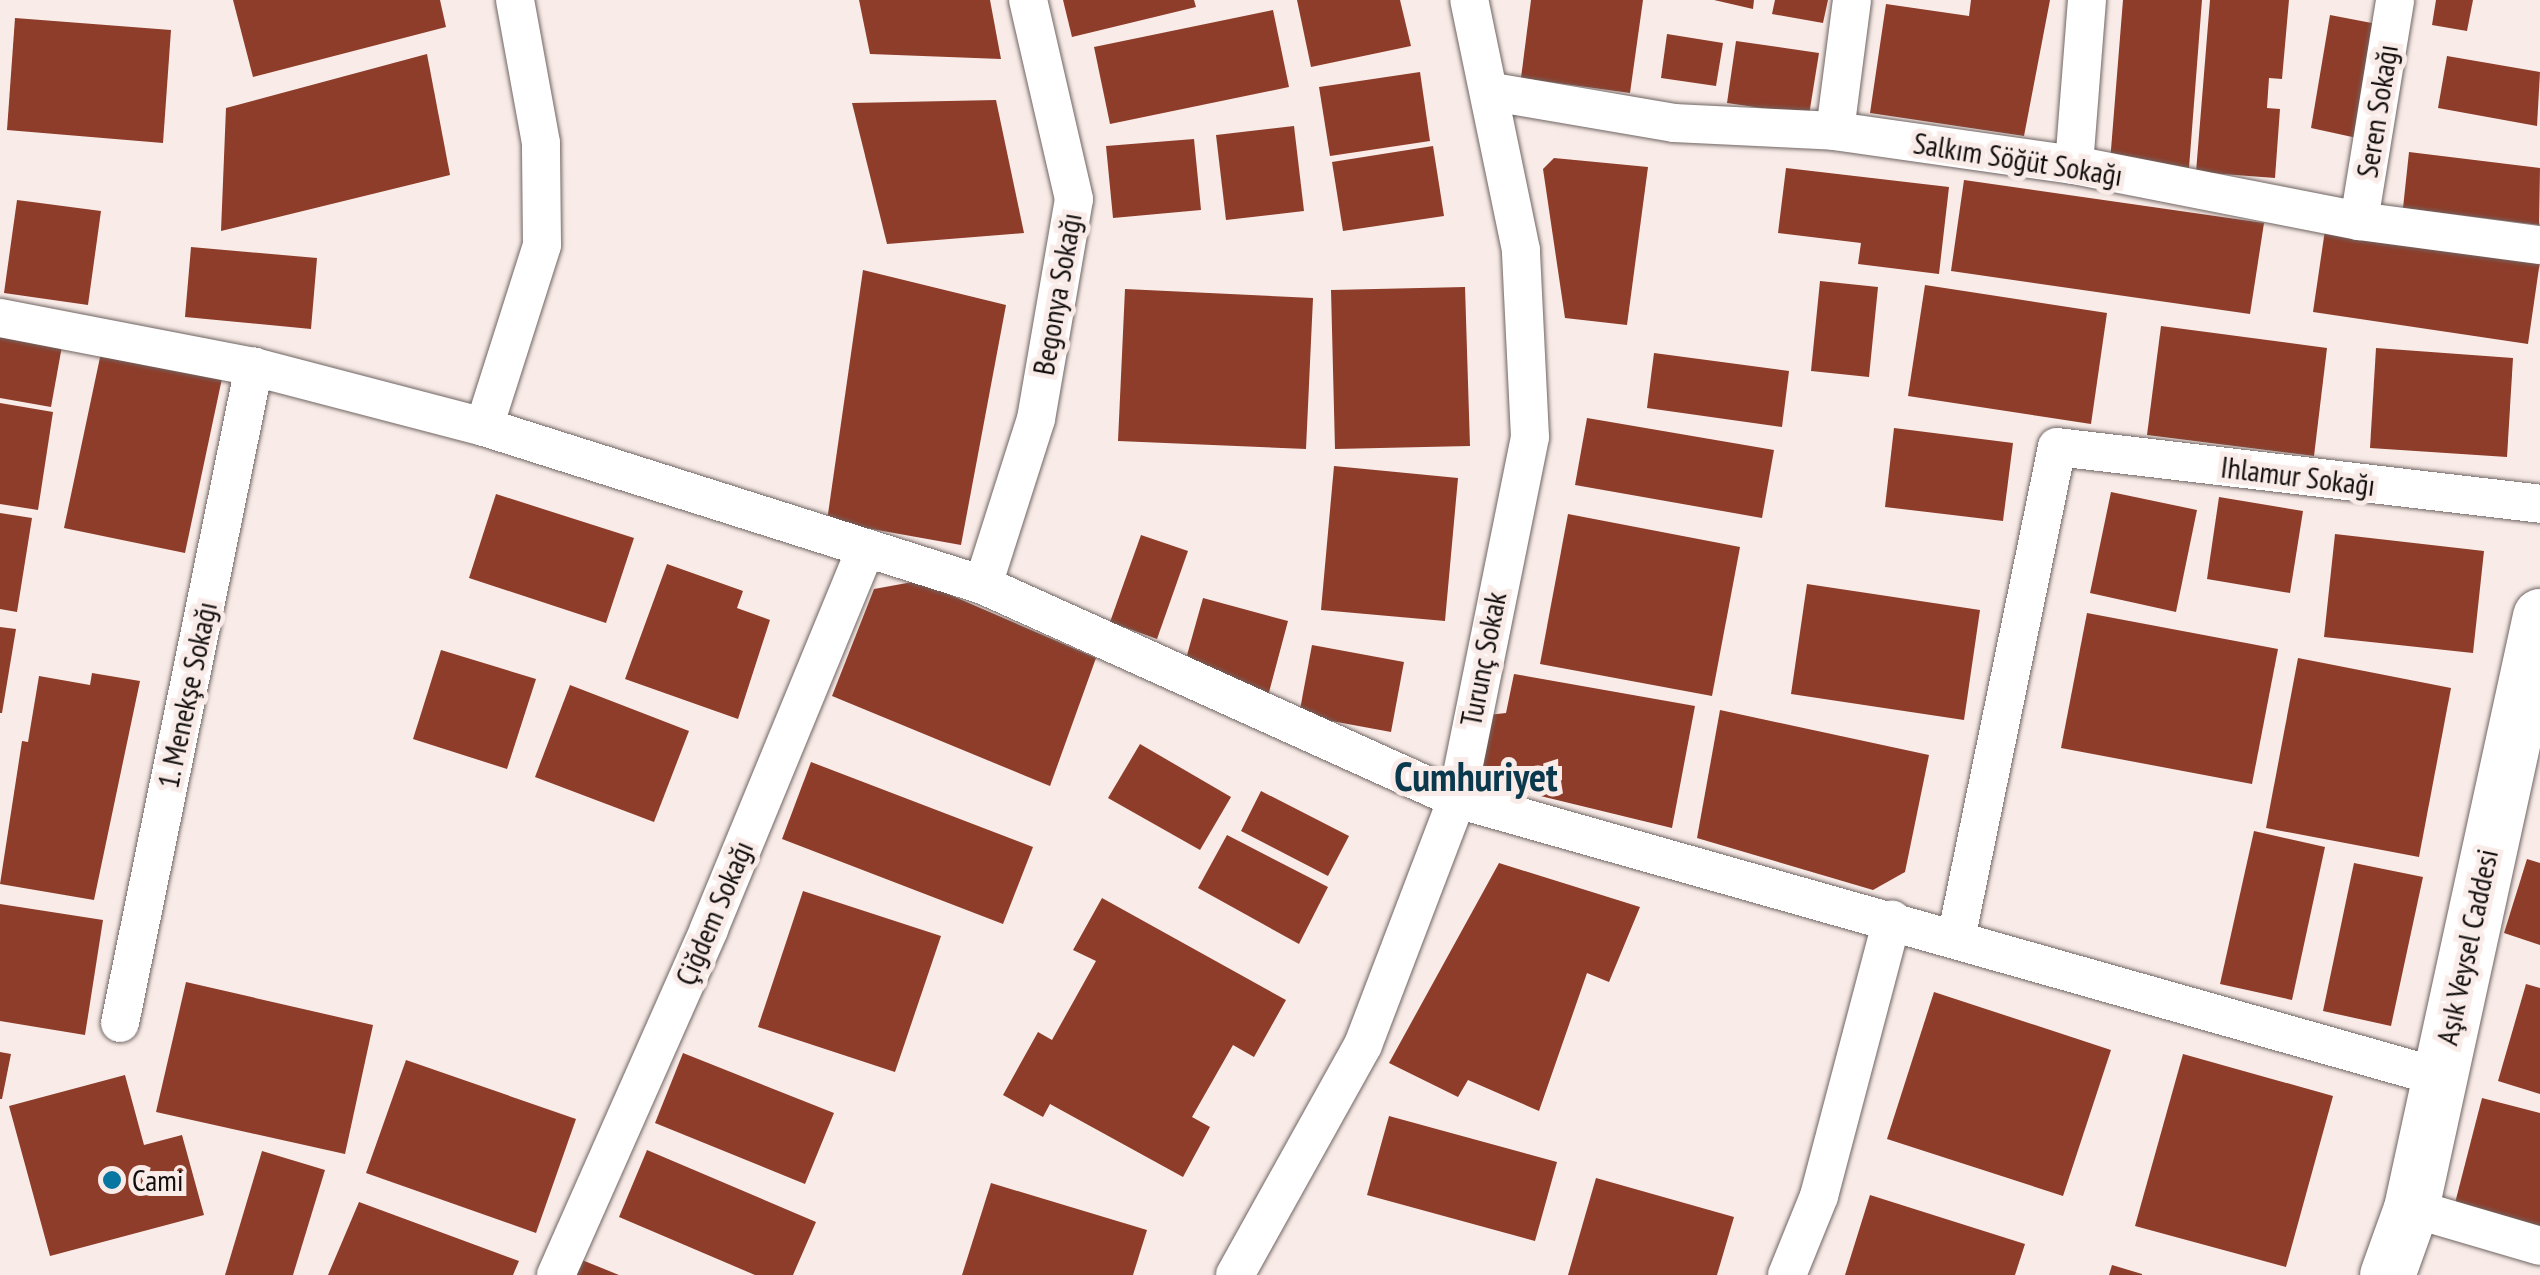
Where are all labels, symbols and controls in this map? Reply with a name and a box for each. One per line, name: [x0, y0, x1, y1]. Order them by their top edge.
street label: Seren Sokağı: [2349, 42, 2405, 180]
street label: Salkım Söğüt Sokağı: [1911, 125, 2125, 193]
street label: Begonya Sokağı: [1025, 210, 1089, 378]
street label: Ihlamur Sokağı: [2219, 449, 2377, 503]
street label: Turunç Sokak: [1452, 589, 1514, 729]
street label: 1. Menekşe Sokağı: [149, 598, 225, 792]
district label: Cumhuriyet: [1394, 752, 1558, 800]
street label: Çiğdem Sokağı: [667, 835, 761, 991]
street label: Aşık Veysel Caddesi: [2429, 845, 2505, 1049]
place label: Cami: [132, 1162, 183, 1198]
marker: Cami: [101, 1169, 123, 1191]

